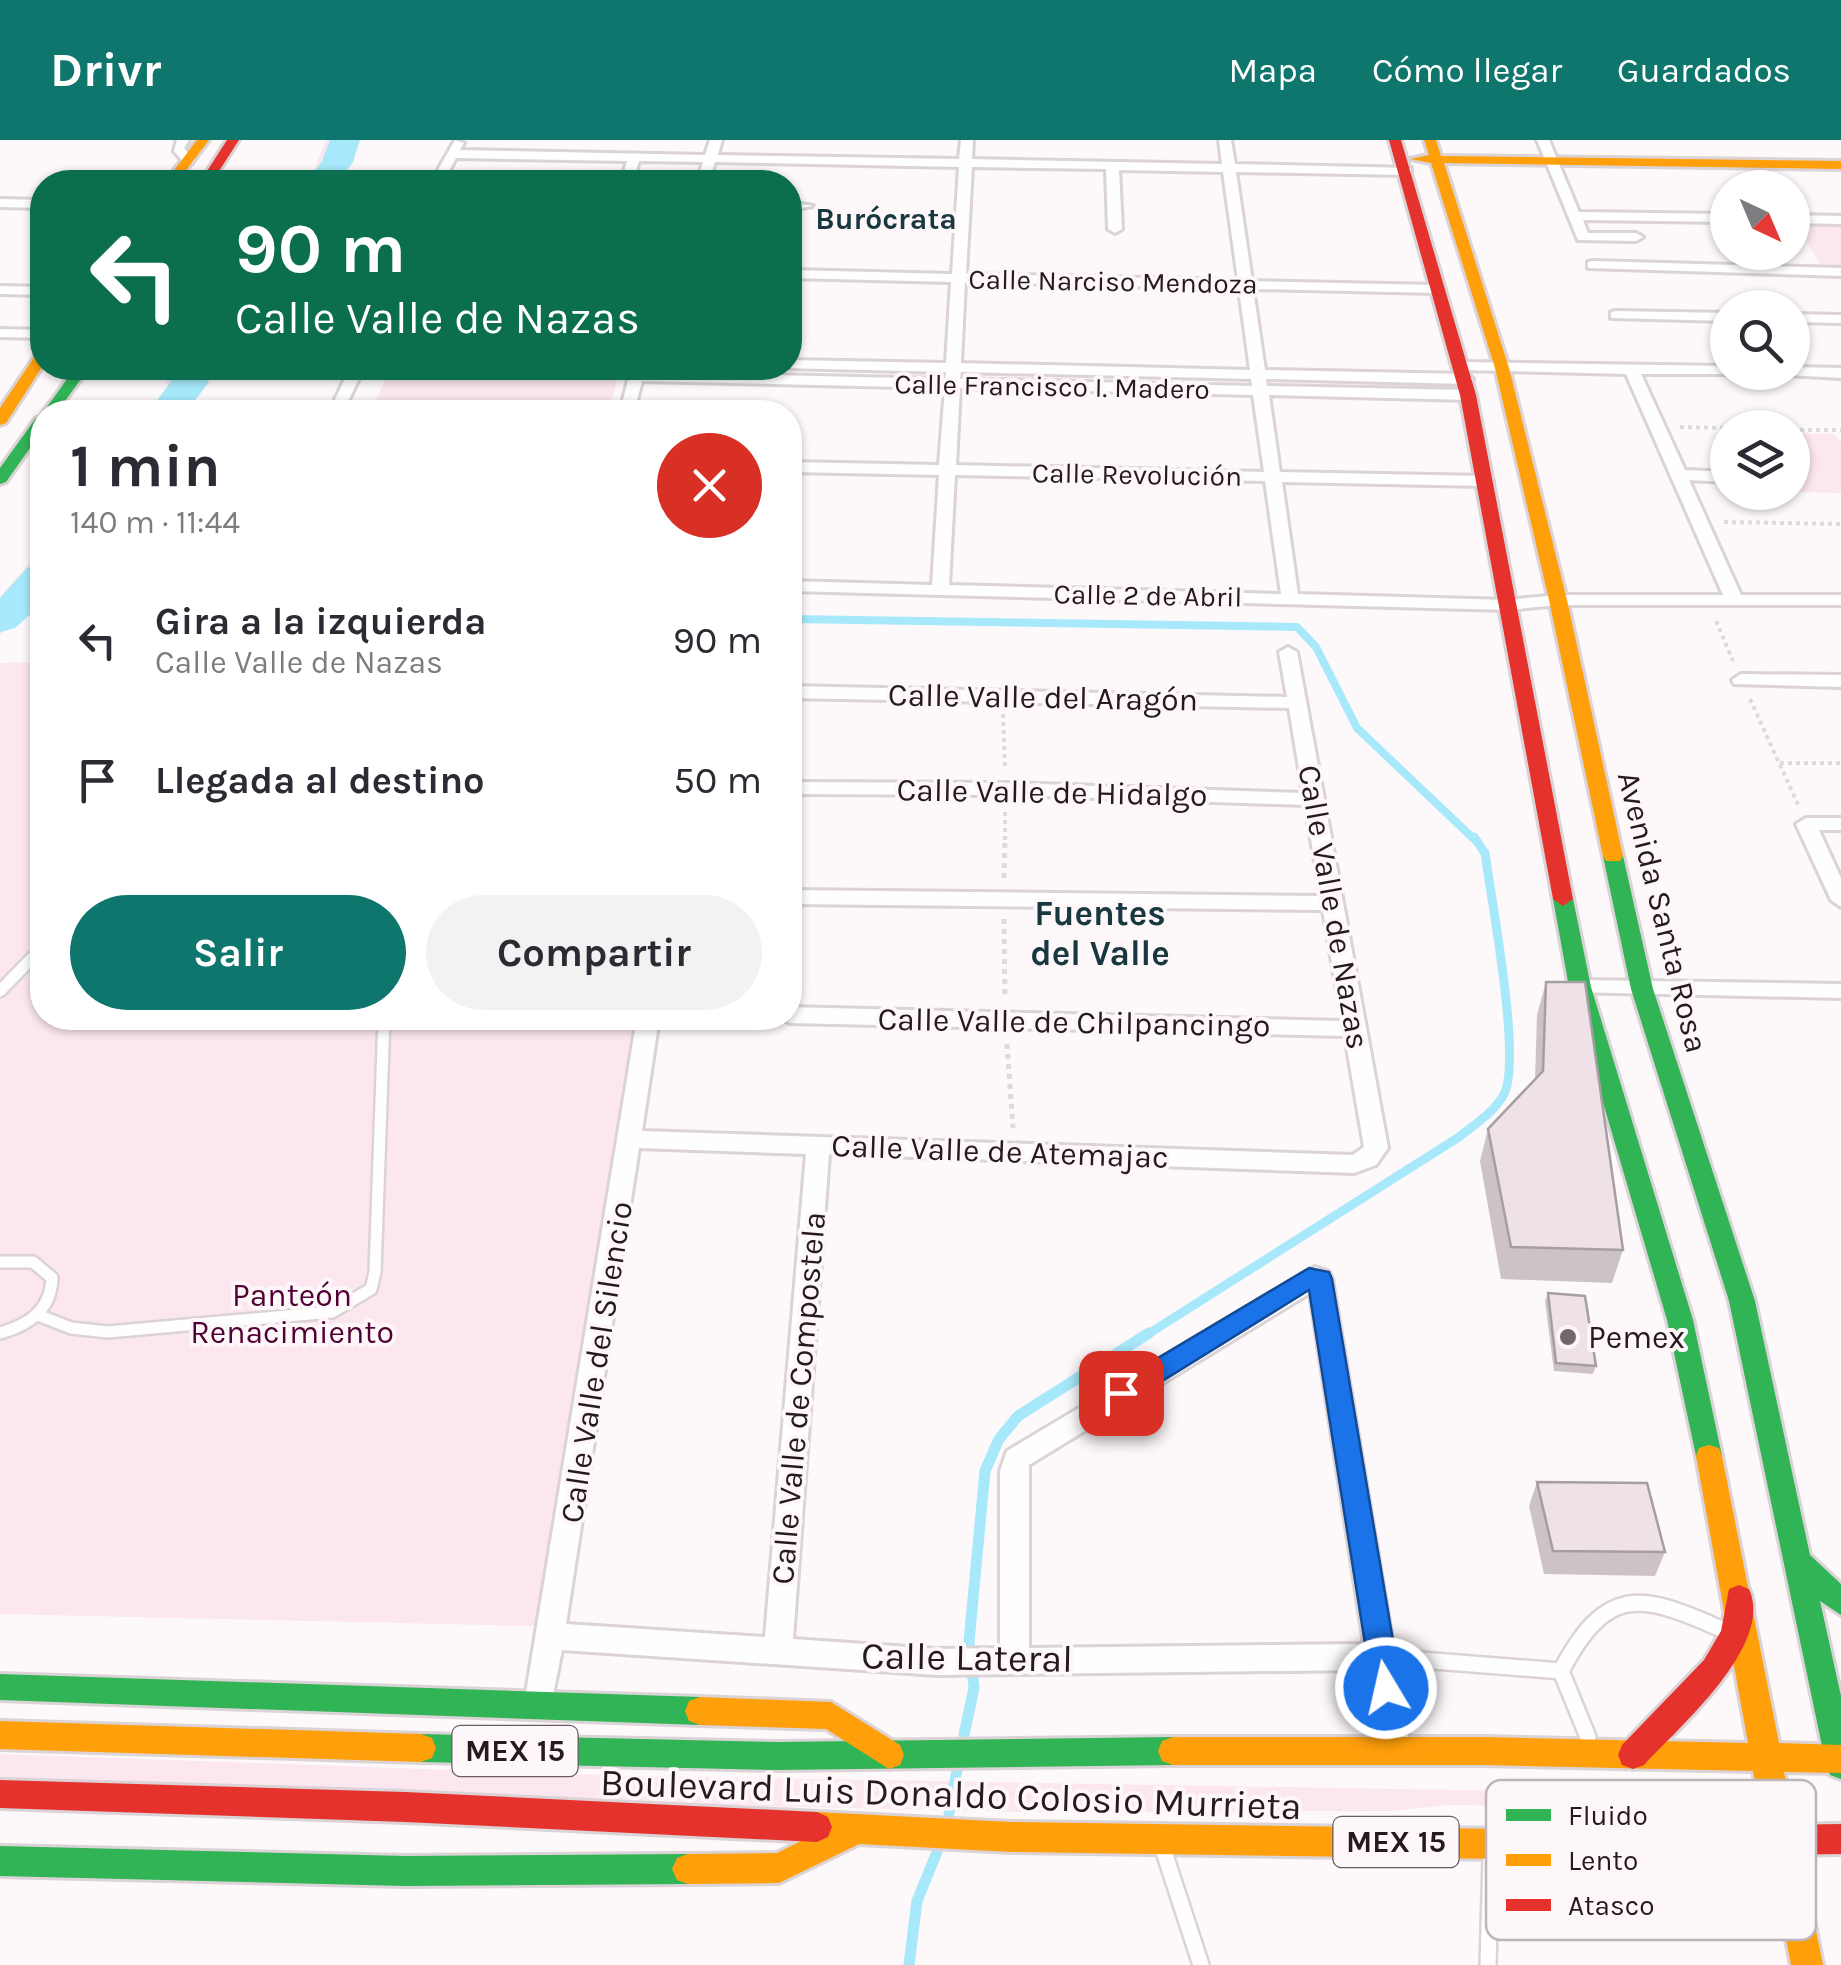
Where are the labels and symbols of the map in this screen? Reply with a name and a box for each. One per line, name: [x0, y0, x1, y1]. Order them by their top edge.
north arrow: [1710, 170, 1810, 270]
district label: Burócrata: [815, 201, 957, 237]
street label: Calle Narciso Mendoza: [968, 262, 1258, 301]
street label: Calle Francisco I. Madero: [894, 367, 1210, 406]
street label: Calle Revolución: [1032, 456, 1242, 493]
street label: Calle 2 de Abril: [1053, 577, 1243, 614]
street label: Calle Valle del Aragón: [888, 676, 1198, 719]
street label: Calle Valle de Nazas: [1290, 762, 1377, 1052]
street label: Avenida Santa Rosa: [1610, 768, 1715, 1056]
street label: Calle Valle de Hidalgo: [896, 771, 1208, 814]
district label: Fuentes del Valle: [1030, 893, 1170, 974]
street label: Calle Valle de Chilpancingo: [877, 1001, 1271, 1044]
street label: Calle Valle de Atemajac: [831, 1127, 1169, 1176]
street label: Calle Valle del Silencio: [553, 1199, 640, 1525]
street label: Calle Valle de Compostela: [764, 1210, 833, 1586]
park label: Panteón Renacimiento: [190, 1277, 394, 1351]
place label: Pemex: [1588, 1319, 1685, 1356]
marker: Pemex: [1557, 1326, 1579, 1348]
pin: [1079, 1351, 1164, 1436]
street label: Calle Lateral: [861, 1633, 1073, 1682]
position arrow: [1334, 1636, 1438, 1740]
road number: MEX 15: [452, 1726, 578, 1776]
street label: Boulevard Luis Donaldo Colosio Murrieta: [599, 1760, 1302, 1829]
legend: [1486, 1780, 1816, 1940]
text: Fluido: [1568, 1799, 1648, 1832]
road number: MEX 15: [1334, 1817, 1458, 1867]
text: Lento: [1568, 1844, 1638, 1877]
text: Atasco: [1568, 1889, 1655, 1922]

